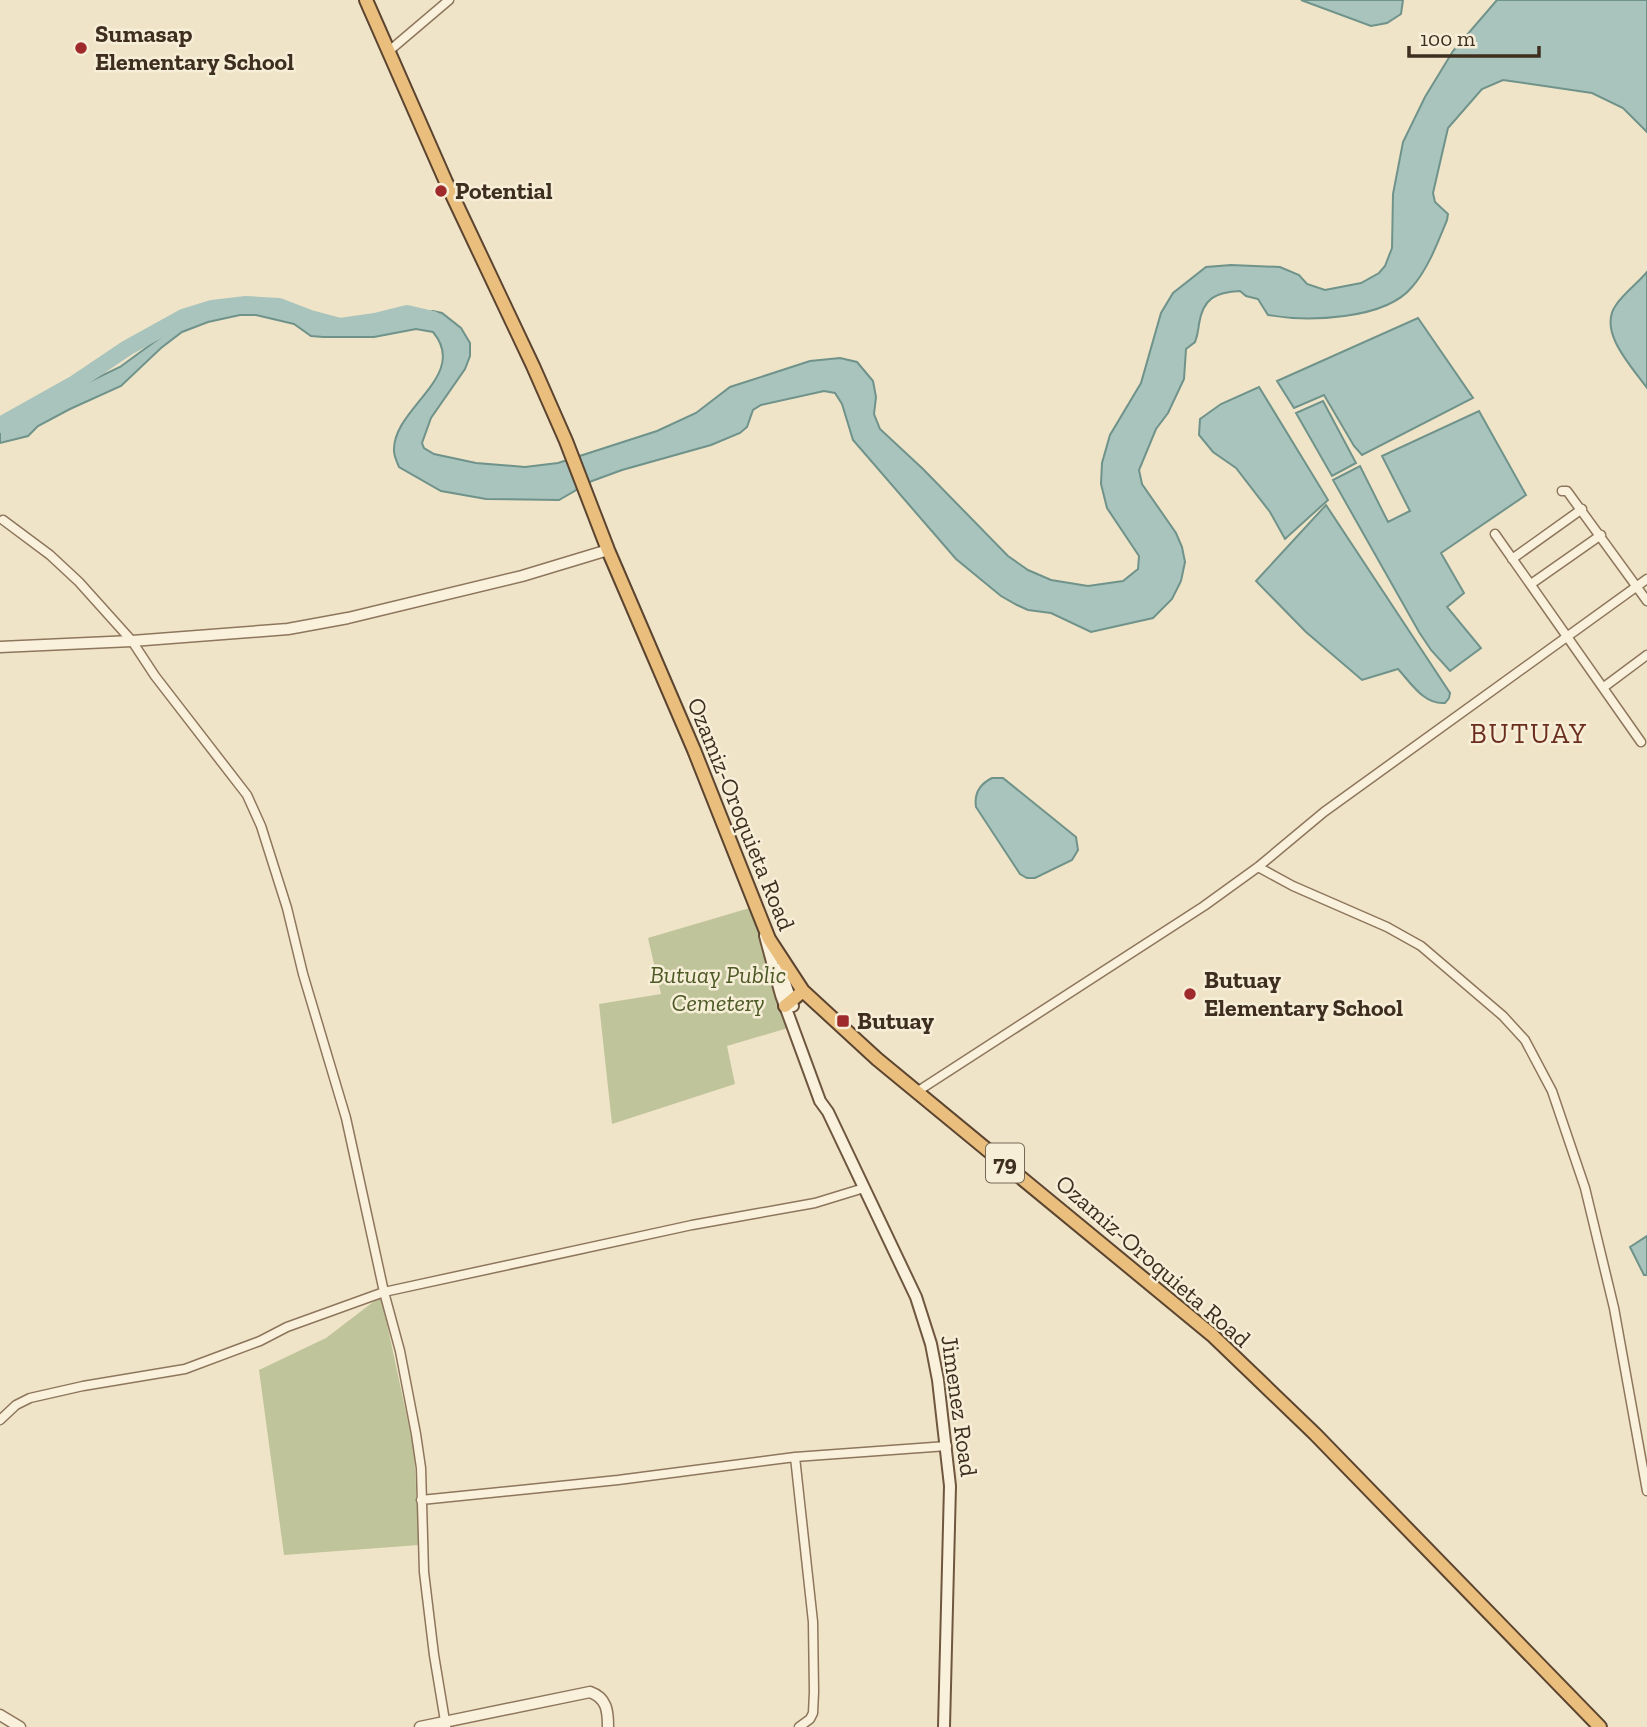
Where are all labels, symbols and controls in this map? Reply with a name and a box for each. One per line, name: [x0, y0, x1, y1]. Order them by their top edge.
scale bar: [1409, 14, 1538, 58]
place label: Sumasap Elementary School: [95, 19, 294, 76]
text: 100 m: [1420, 26, 1475, 51]
marker: Sumasap Elementary School: [73, 40, 89, 56]
place label: Potential: [455, 176, 553, 205]
marker: Potential: [433, 183, 449, 199]
street label: Ozamiz-Oroquieta Road: [681, 693, 801, 935]
district label: BUTUAY: [1470, 717, 1588, 750]
park label: Butuay Public Cemetery: [650, 960, 786, 1017]
place label: Butuay Elementary School: [1204, 965, 1403, 1022]
marker: Butuay Elementary School: [1182, 986, 1198, 1002]
place label: Butuay: [857, 1006, 934, 1035]
marker: Butuay: [835, 1013, 851, 1029]
road number: 79: [986, 1144, 1024, 1182]
street label: Ozamiz-Oroquieta Road: [1050, 1168, 1257, 1353]
street label: Jimenez Road: [935, 1333, 984, 1478]

